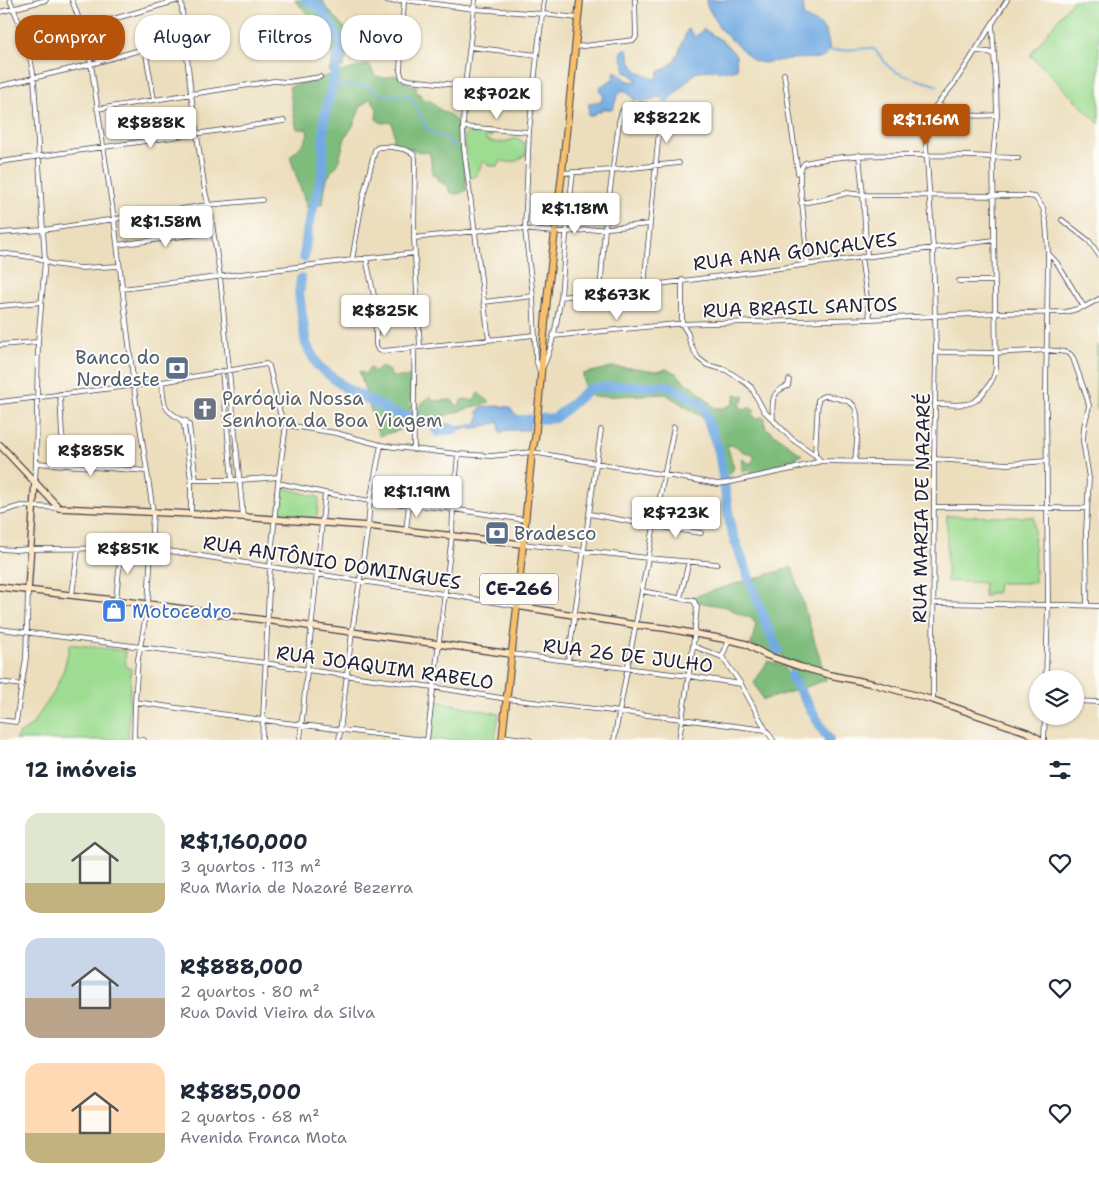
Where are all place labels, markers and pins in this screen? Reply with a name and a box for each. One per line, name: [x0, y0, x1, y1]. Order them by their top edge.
pin: R$702K: [456, 78, 538, 120]
pin: R$822K: [626, 102, 708, 144]
pin: R$1.16M: [880, 104, 972, 146]
pin: R$888K: [110, 106, 192, 149]
pin: R$1.18M: [529, 192, 621, 235]
pin: R$1.58M: [120, 206, 212, 248]
pin: R$673K: [576, 278, 658, 321]
pin: R$825K: [344, 294, 426, 337]
place label: Banco do Nordeste: [75, 345, 160, 392]
bank icon: Banco do Nordeste: [164, 355, 190, 381]
place label: Paróquia Nossa Senhora da Boa Viagem: [222, 386, 442, 433]
church icon: Paróquia Nossa Senhora da Boa Viagem: [192, 396, 218, 422]
pin: R$885K: [50, 434, 132, 477]
pin: R$1.19M: [371, 476, 463, 518]
pin: R$723K: [635, 496, 717, 539]
bank icon: Bradesco: [484, 520, 510, 546]
place label: Bradesco: [514, 521, 597, 546]
pin: R$851K: [87, 532, 169, 575]
shop icon: Motocedro: [101, 598, 127, 624]
place label: Motocedro: [132, 599, 232, 624]

